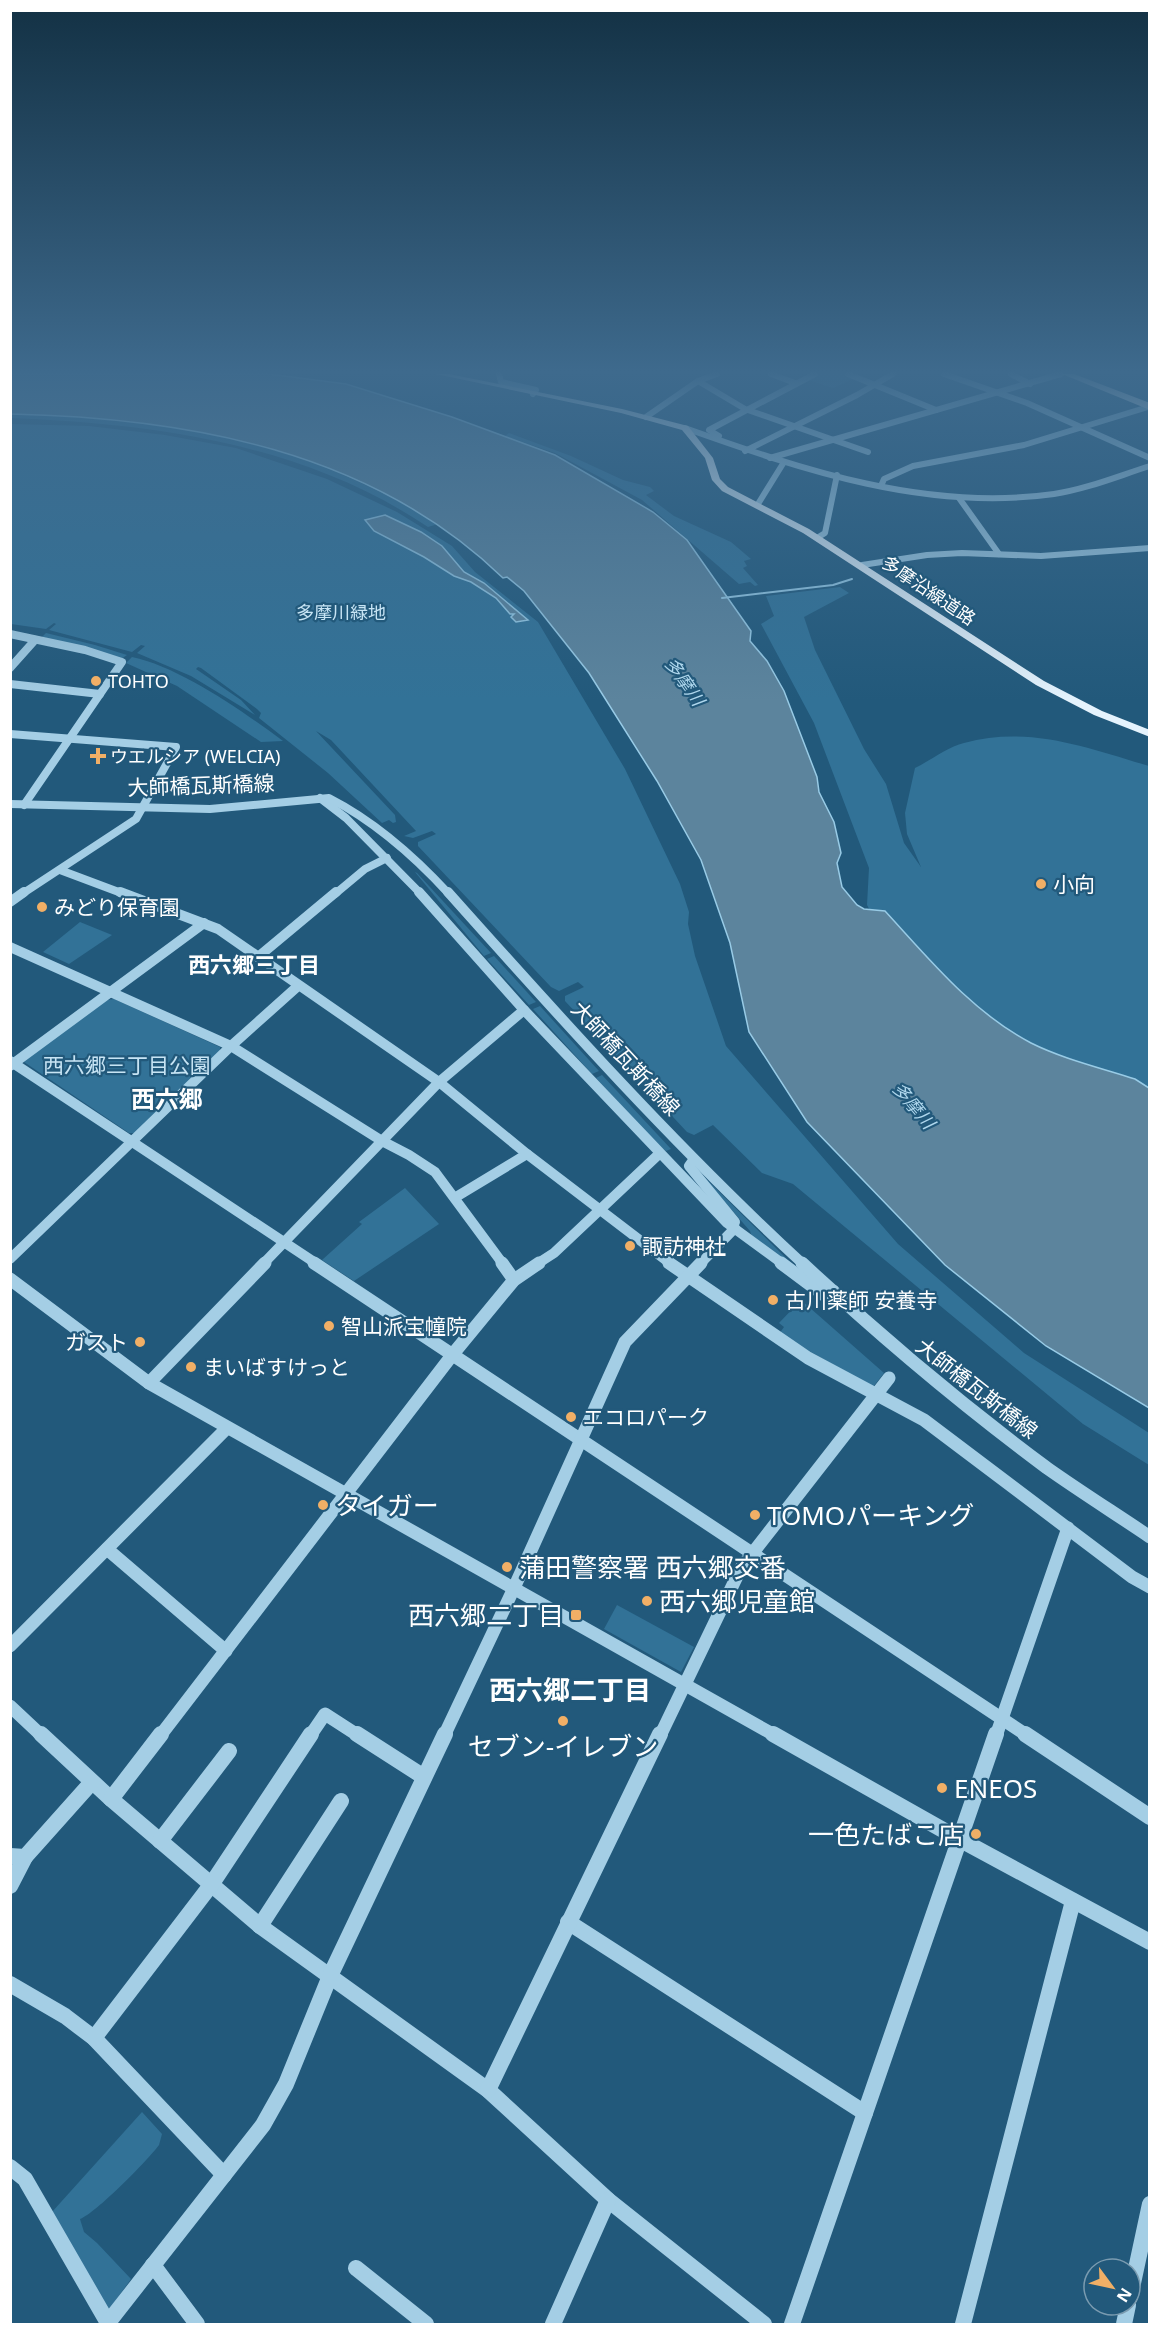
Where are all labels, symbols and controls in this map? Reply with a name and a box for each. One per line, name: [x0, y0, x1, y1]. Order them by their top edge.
street label: 多摩沿線道路: [878, 550, 980, 630]
park label: 多摩川緑地: [296, 600, 386, 624]
water label: 多摩川: [660, 652, 711, 712]
place label: TOHTO: [108, 669, 169, 693]
marker: TOHTO: [89, 674, 103, 688]
place label: ウエルシア (WELCIA): [110, 744, 280, 768]
marker: ウエルシア (WELCIA): [91, 749, 105, 763]
street label: 大師橋瓦斯橋線: [127, 768, 275, 802]
place label: 小向: [1053, 870, 1095, 898]
marker: 小向: [1034, 877, 1048, 891]
place label: みどり保育園: [54, 893, 180, 921]
marker: みどり保育園: [35, 900, 49, 914]
district label: 西六郷三丁目: [188, 949, 320, 979]
street label: 大師橋瓦斯橋線: [566, 995, 686, 1121]
park label: 西六郷三丁目公園: [43, 1051, 211, 1079]
water label: 多摩川: [887, 1077, 942, 1135]
district label: 西六郷: [131, 1082, 203, 1115]
place label: 諏訪神社: [642, 1232, 726, 1260]
marker: 諏訪神社: [623, 1239, 637, 1253]
place label: 古川薬師 安養寺: [785, 1286, 937, 1314]
marker: 古川薬師 安養寺: [766, 1293, 780, 1307]
place label: 智山派宝幢院: [341, 1312, 467, 1340]
marker: 智山派宝幢院: [322, 1319, 336, 1333]
place label: ガスト: [65, 1328, 128, 1356]
street label: 大師橋瓦斯橋線: [910, 1332, 1044, 1444]
marker: ガスト: [133, 1335, 147, 1349]
place label: まいばすけっと: [203, 1353, 350, 1381]
marker: まいばすけっと: [184, 1360, 198, 1374]
place label: エコロパーク: [583, 1403, 709, 1431]
marker: エコロパーク: [564, 1410, 578, 1424]
place label: タイガー: [335, 1487, 439, 1523]
place label: TOMOパーキング: [767, 1497, 974, 1533]
marker: タイガー: [316, 1498, 330, 1512]
marker: TOMOパーキング: [748, 1508, 762, 1522]
place label: 蒲田警察署 西六郷交番: [519, 1549, 786, 1585]
marker: 蒲田警察署 西六郷交番: [500, 1560, 514, 1574]
place label: 西六郷児童館: [659, 1583, 815, 1619]
marker: 西六郷児童館: [640, 1594, 654, 1608]
place label: 西六郷二丁目: [408, 1597, 564, 1633]
marker: 西六郷二丁目: [569, 1608, 583, 1622]
district label: 西六郷二丁目: [489, 1671, 651, 1708]
marker: セブン-イレブン: [556, 1714, 570, 1728]
place label: セブン-イレブン: [468, 1728, 658, 1764]
place label: ENEOS: [954, 1770, 1037, 1806]
marker: ENEOS: [935, 1781, 949, 1795]
place label: 一色たばこ店: [808, 1816, 964, 1852]
marker: 一色たばこ店: [969, 1827, 983, 1841]
north arrow: [1082, 2257, 1142, 2317]
text: N: [1112, 2284, 1137, 2307]

